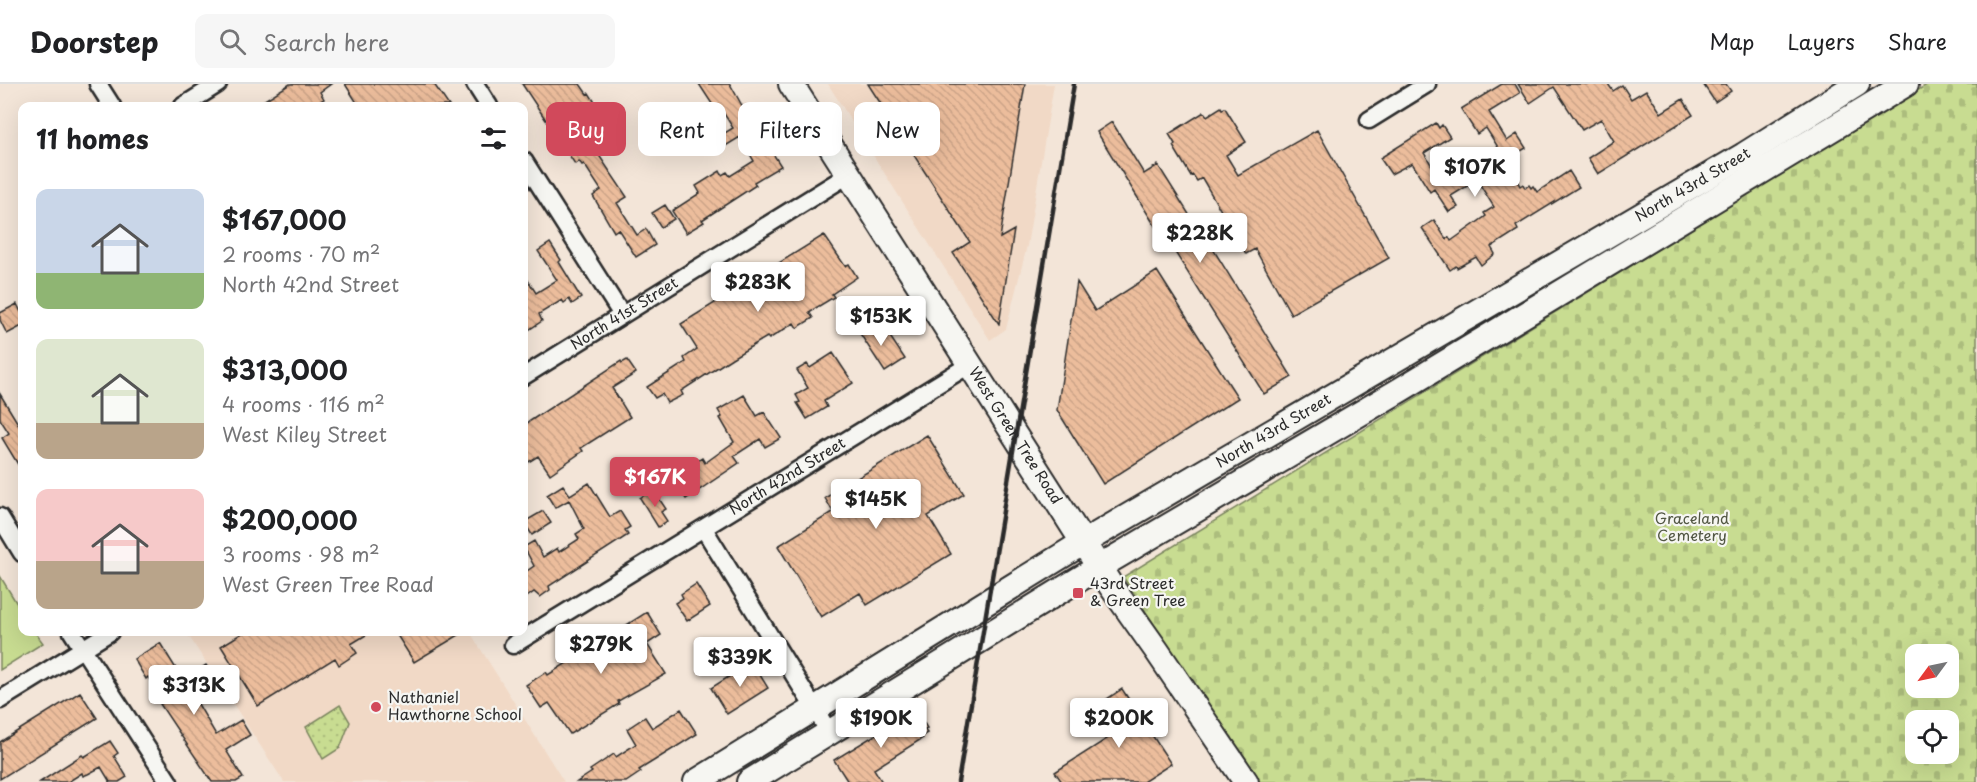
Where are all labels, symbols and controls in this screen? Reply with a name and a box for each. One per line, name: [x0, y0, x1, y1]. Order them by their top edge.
search box: [195, 14, 615, 68]
text: Doorstep: [30, 20, 159, 63]
icon: search: [216, 25, 249, 58]
text: Search here: [264, 25, 389, 58]
text: Map: [1710, 25, 1754, 57]
text: Layers: [1787, 25, 1855, 57]
text: Share: [1888, 25, 1947, 57]
chip: Buy: [546, 102, 626, 156]
chip: Rent: [638, 102, 726, 156]
chip: Filters: [738, 102, 842, 156]
chip: New: [854, 102, 940, 156]
text: 11 homes: [36, 119, 149, 158]
icon: filters: [477, 122, 510, 155]
street label: North 43rd Street: [1630, 141, 1754, 227]
pin: $107K: [1433, 147, 1517, 198]
text: $107K: [1444, 151, 1506, 181]
text: $167,000: [222, 200, 346, 239]
icon: home: [84, 213, 156, 285]
pin: $228K: [1158, 213, 1242, 264]
text: $228K: [1166, 217, 1234, 247]
text: 2 rooms · 70 m²: [222, 239, 380, 269]
pin: $283K: [716, 262, 800, 313]
text: $283K: [725, 266, 791, 296]
text: North 42nd Street: [222, 269, 399, 299]
street label: North 41st Street: [565, 270, 682, 355]
pin: $153K: [839, 296, 923, 347]
text: $153K: [850, 300, 912, 330]
text: $313,000: [222, 350, 348, 389]
street label: West Green Tree Road: [964, 362, 1069, 508]
icon: home: [84, 363, 156, 435]
street label: North 43rd Street: [1211, 387, 1335, 472]
text: 4 rooms · 116 m²: [222, 389, 385, 419]
text: West Kiley Street: [222, 419, 387, 449]
street label: North 42nd Street: [724, 431, 849, 520]
pin: $167K: [613, 457, 697, 508]
text: $167K: [624, 461, 686, 491]
pin: $145K: [834, 479, 918, 530]
text: $145K: [845, 483, 907, 513]
text: $200,000: [222, 500, 357, 539]
park label: Graceland Cemetery: [1655, 506, 1729, 546]
icon: home: [84, 513, 156, 585]
text: 3 rooms · 98 m²: [222, 539, 380, 569]
text: West Green Tree Road: [222, 569, 434, 599]
place label: 43rd Street & Green Tree: [1090, 571, 1186, 611]
marker: 43rd Street & Green Tree: [1071, 586, 1085, 600]
pin: $279K: [559, 624, 643, 675]
text: $279K: [569, 628, 633, 658]
pin: $339K: [698, 637, 782, 688]
text: $339K: [708, 641, 772, 671]
north arrow: [1905, 644, 1959, 698]
map controls: [1905, 644, 1959, 764]
pin: $313K: [152, 665, 236, 716]
text: $313K: [163, 669, 225, 699]
place label: Nathaniel Hawthorne School: [388, 685, 522, 725]
pin: $190K: [839, 698, 923, 749]
pin: $200K: [1077, 698, 1161, 749]
marker: Nathaniel Hawthorne School: [369, 700, 383, 714]
text: $190K: [850, 702, 912, 732]
text: $200K: [1084, 702, 1154, 732]
button: locate: [1905, 710, 1959, 764]

